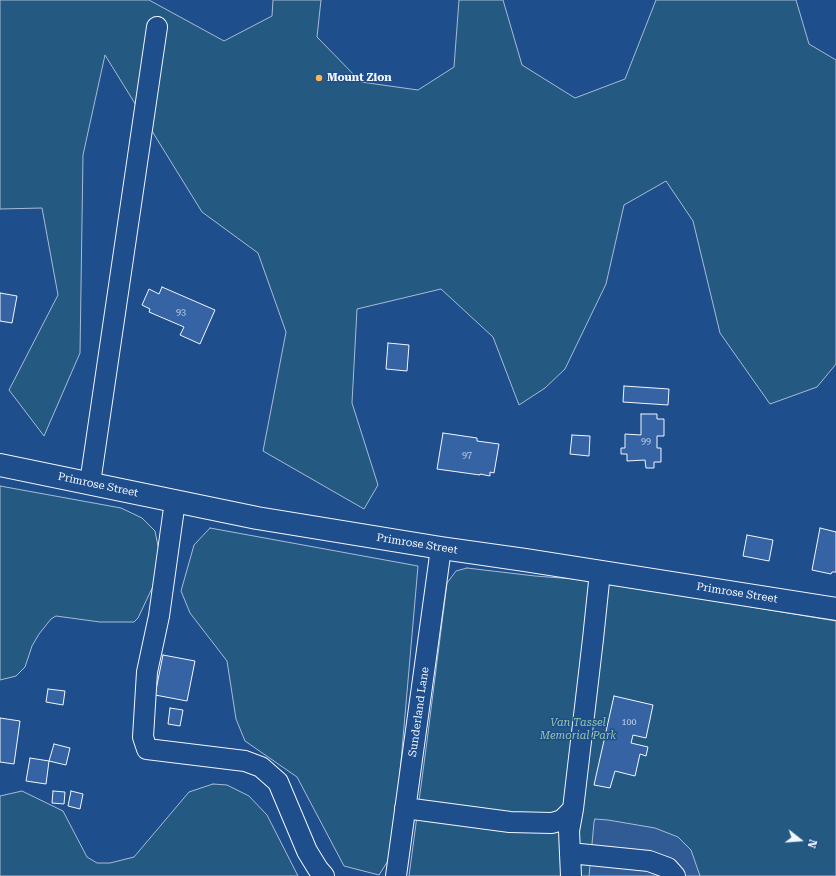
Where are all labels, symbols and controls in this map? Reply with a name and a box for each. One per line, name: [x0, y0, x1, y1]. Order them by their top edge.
place label: Mount Zion: [327, 71, 392, 85]
marker: Mount Zion: [314, 73, 324, 83]
house number: 93: [176, 307, 186, 317]
house number: 99: [641, 436, 651, 446]
house number: 97: [462, 450, 472, 460]
street label: Primrose Street: [57, 470, 139, 500]
street label: Primrose Street: [376, 531, 458, 557]
street label: Primrose Street: [696, 580, 778, 606]
street label: Sunderland Lane: [406, 666, 432, 758]
park label: Van Tassel Memorial Park: [540, 716, 616, 742]
house number: 100: [621, 717, 637, 727]
north arrow: [780, 820, 820, 860]
text: N: [804, 838, 819, 850]

